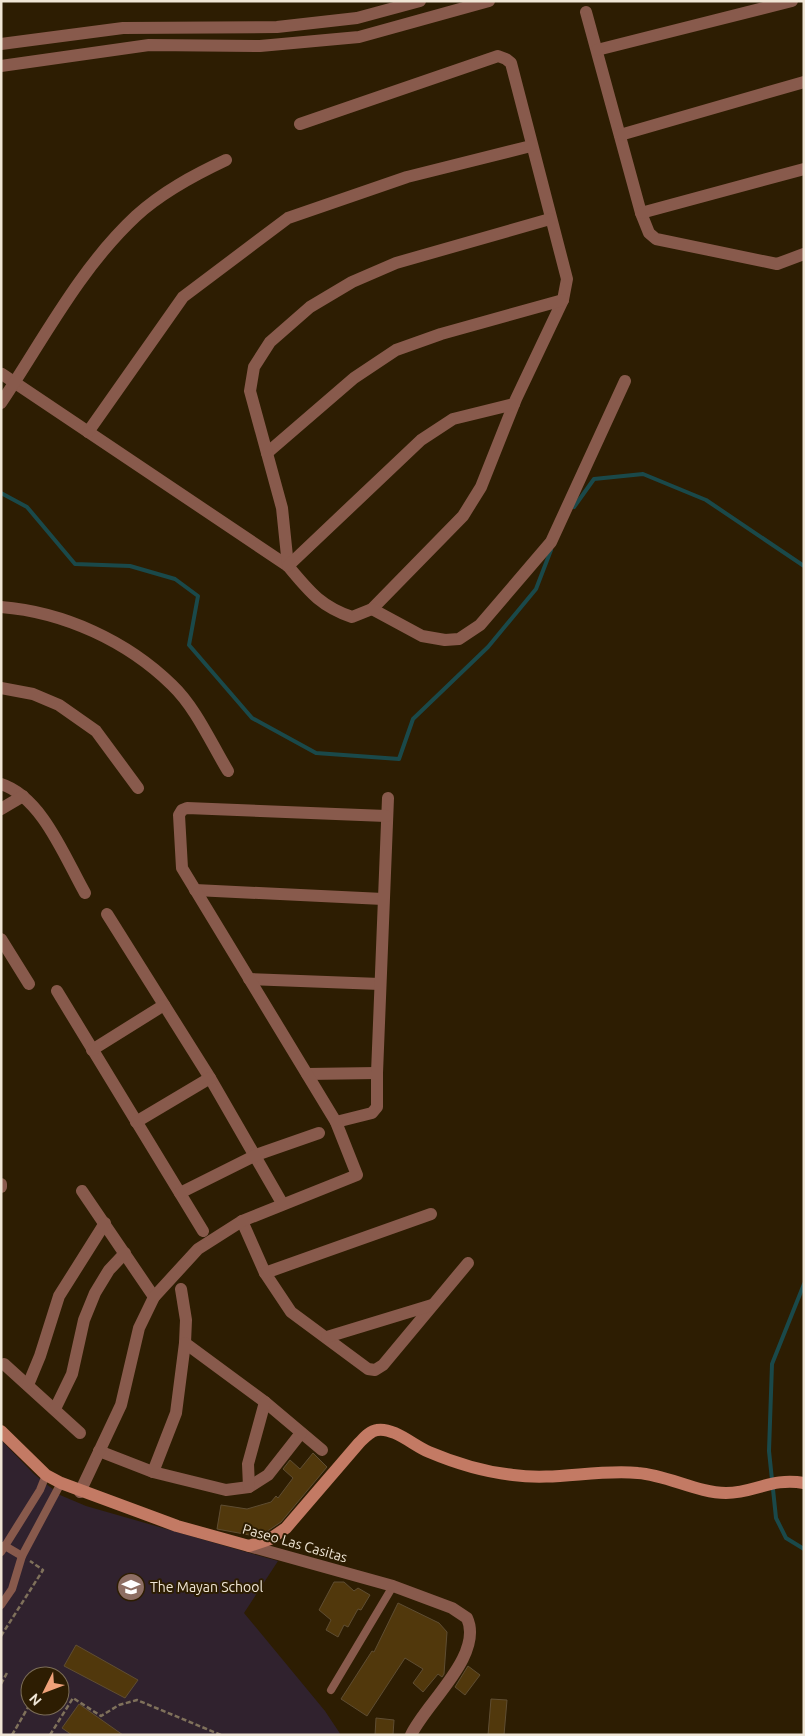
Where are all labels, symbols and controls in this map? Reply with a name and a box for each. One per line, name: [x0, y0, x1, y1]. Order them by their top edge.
street label: Paseo Las Casitas: [241, 1520, 349, 1566]
school or university icon: The Mayan School: [116, 1572, 146, 1602]
place label: The Mayan School: [150, 1579, 263, 1595]
north arrow: [20, 1666, 70, 1716]
text: N: [26, 1690, 45, 1709]

